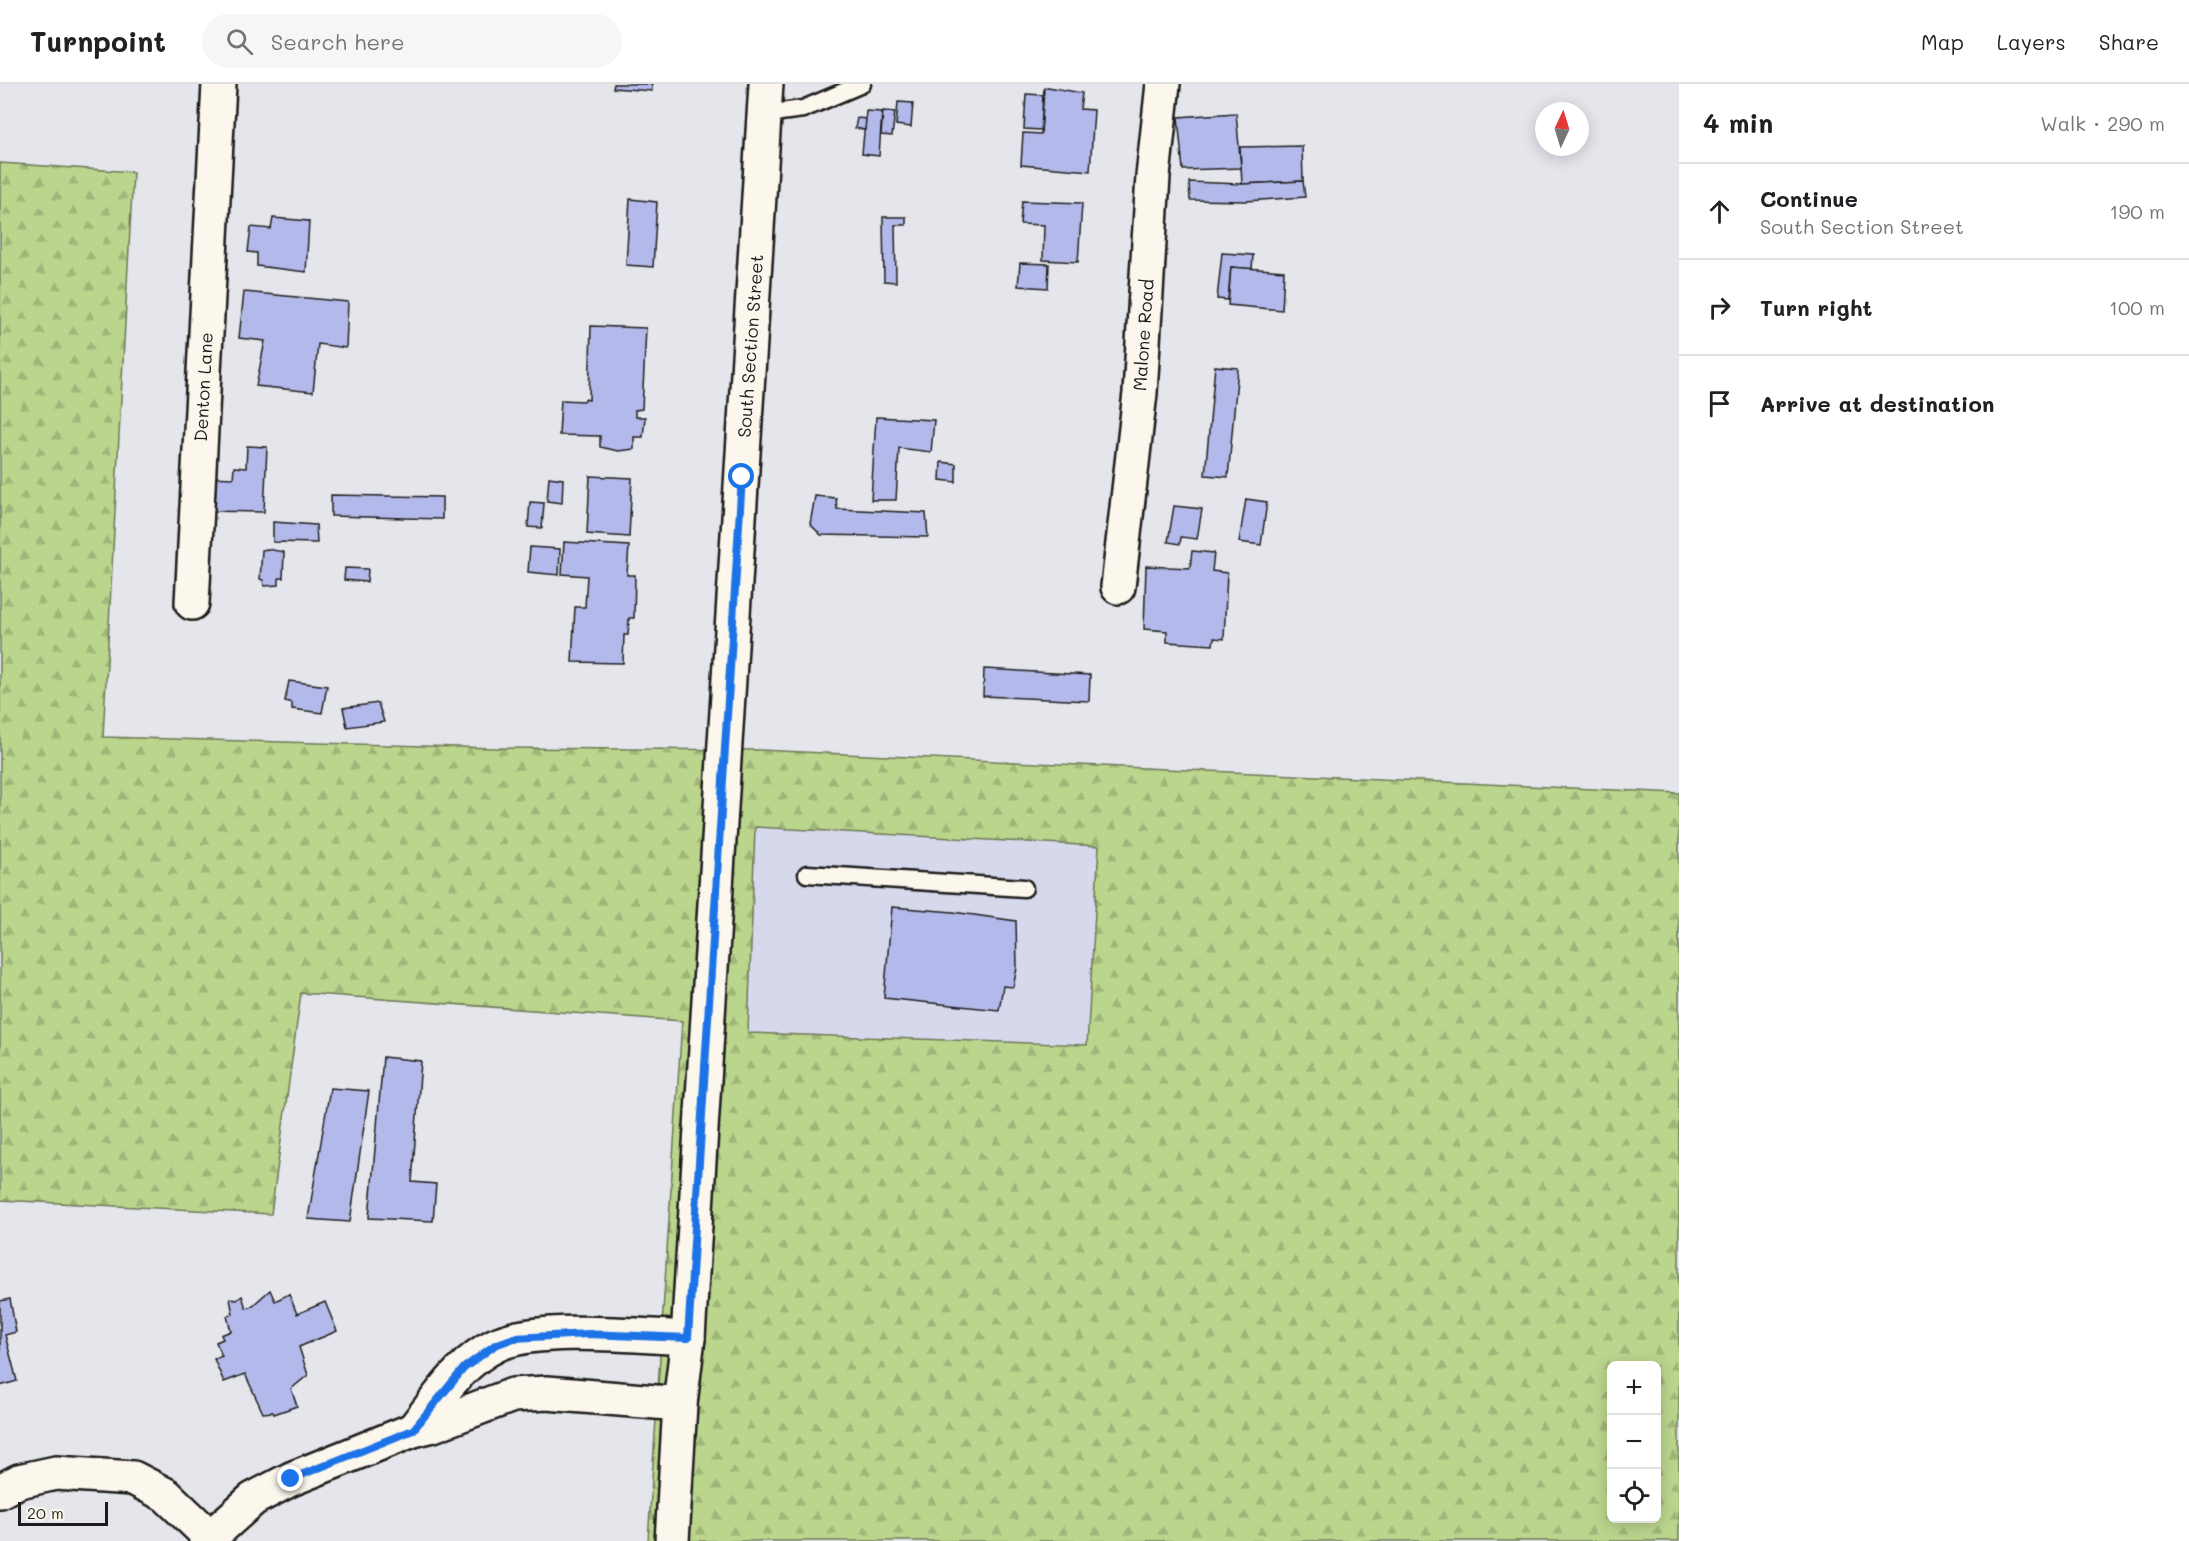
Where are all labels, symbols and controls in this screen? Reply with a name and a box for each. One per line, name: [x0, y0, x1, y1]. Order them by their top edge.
search box: [202, 14, 622, 68]
text: Turnpoint: [30, 23, 166, 59]
icon: search: [223, 25, 256, 58]
text: Search here: [271, 27, 405, 56]
text: Map: [1921, 28, 1964, 55]
text: Layers: [1997, 28, 2066, 55]
text: Share: [2099, 28, 2159, 55]
north arrow: [1535, 102, 1589, 156]
text: 4 min: [1703, 106, 1773, 140]
text: Walk · 290 m: [2040, 110, 2165, 136]
text: Continue: [1760, 184, 1858, 213]
icon: ahead: [1703, 195, 1736, 228]
text: 190 m: [2110, 198, 2165, 224]
text: South Section Street: [1760, 213, 1964, 239]
street label: South Section Street: [732, 254, 768, 438]
street label: Malone Road: [1127, 278, 1159, 392]
icon: right: [1703, 291, 1736, 324]
text: Turn right: [1760, 293, 1872, 322]
text: 100 m: [2109, 294, 2165, 320]
street label: Denton Lane: [188, 332, 218, 442]
icon: arrive: [1703, 387, 1736, 420]
text: Arrive at destination: [1760, 389, 1995, 418]
route start: [728, 463, 754, 489]
map controls: [1607, 1361, 1661, 1523]
button: +: [1607, 1361, 1661, 1415]
button: −: [1607, 1415, 1661, 1469]
route end: [277, 1465, 303, 1491]
button: locate: [1607, 1469, 1661, 1523]
scale bar: [18, 1499, 108, 1526]
text: 20 m: [27, 1502, 64, 1523]

